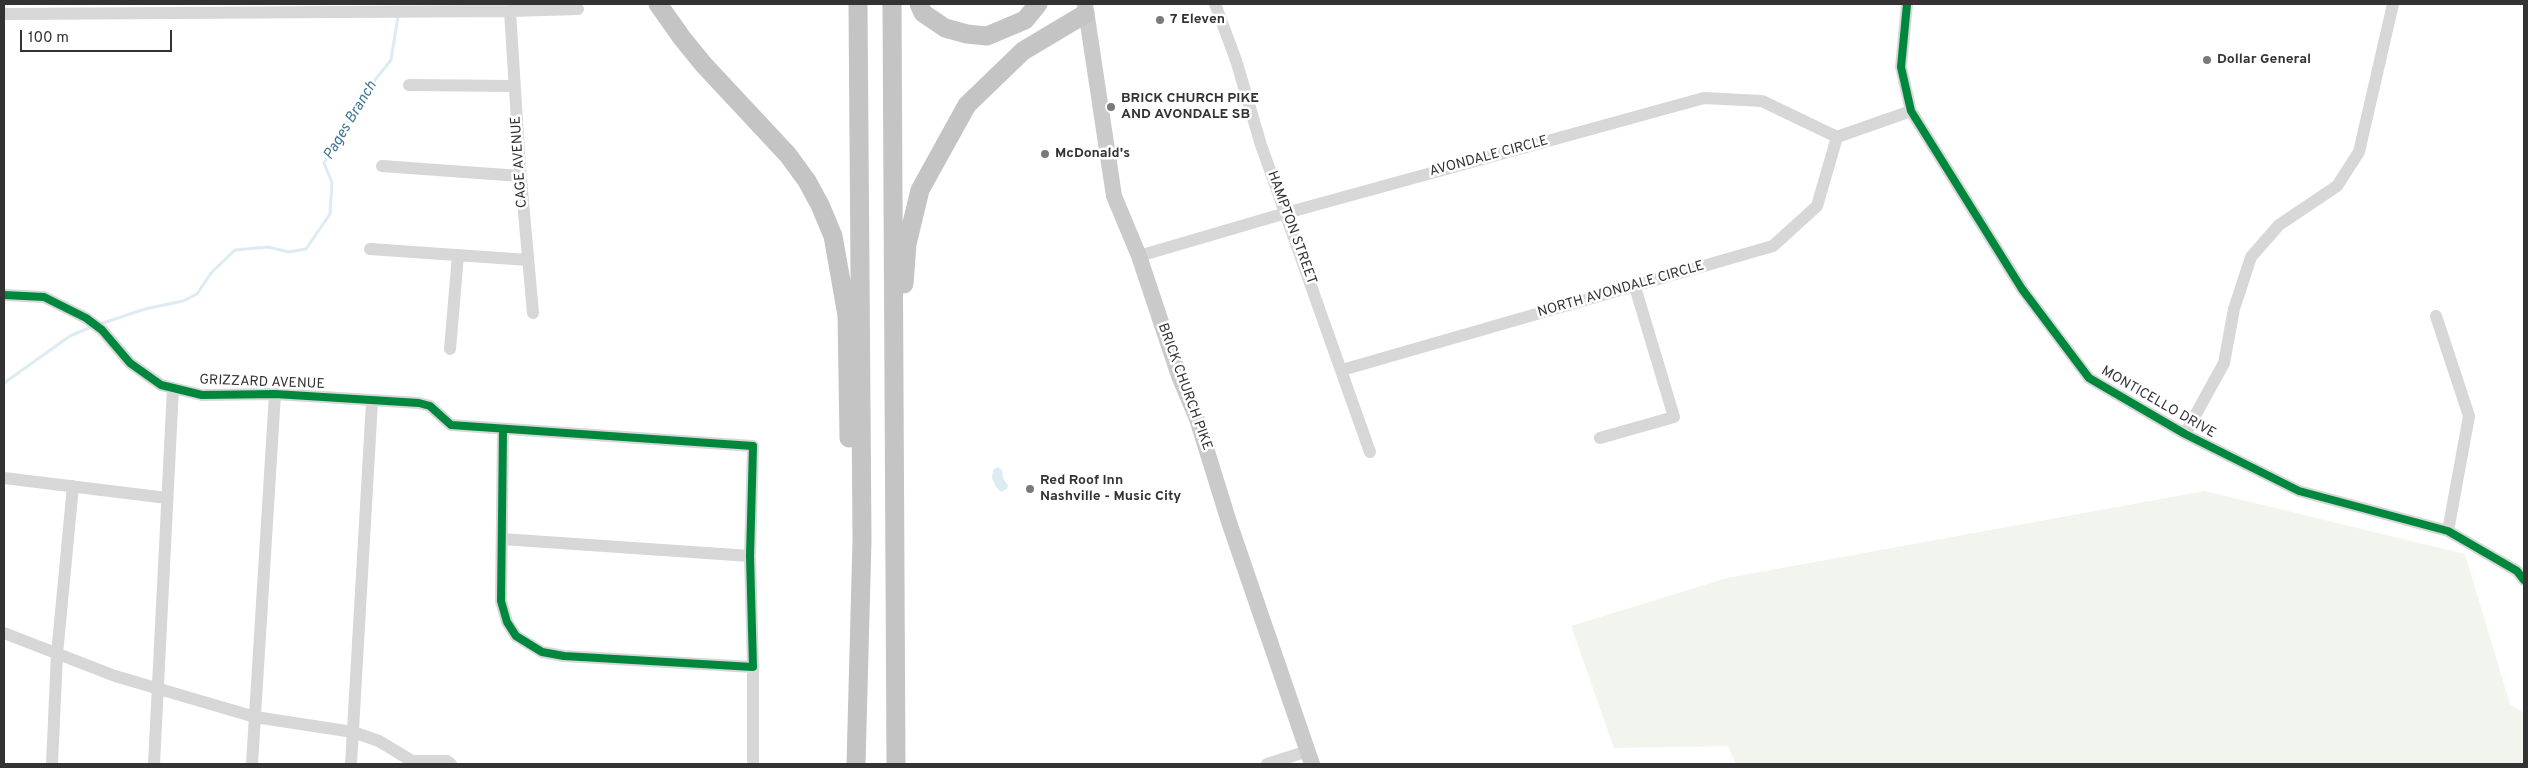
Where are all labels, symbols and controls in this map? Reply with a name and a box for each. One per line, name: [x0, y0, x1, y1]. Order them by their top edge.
place label: 7 Eleven: [1170, 12, 1225, 28]
marker: 7 Eleven: [1154, 14, 1166, 26]
scale bar: [22, 20, 175, 52]
text: 100 m: [28, 29, 69, 48]
place label: Dollar General: [2217, 52, 2311, 68]
marker: Dollar General: [2201, 54, 2213, 66]
water label: Pages Branch: [320, 78, 382, 164]
place label: BRICK CHURCH PIKE AND AVONDALE SB: [1121, 91, 1259, 124]
marker: BRICK CHURCH PIKE AND AVONDALE SB: [1105, 101, 1117, 113]
street label: CAGE AVENUE: [508, 115, 532, 209]
street label: AVONDALE CIRCLE: [1428, 133, 1550, 181]
place label: McDonald's: [1055, 146, 1130, 162]
marker: McDonald's: [1039, 148, 1051, 160]
street label: HAMPTON STREET: [1263, 169, 1319, 287]
street label: NORTH AVONDALE CIRCLE: [1536, 258, 1706, 322]
street label: BRICK CHURCH PIKE: [1153, 321, 1215, 453]
street label: MONTICELLO DRIVE: [2098, 363, 2218, 443]
street label: GRIZZARD AVENUE: [199, 372, 325, 394]
place label: Red Roof Inn Nashville - Music City: [1040, 473, 1181, 506]
marker: Red Roof Inn Nashville - Music City: [1024, 483, 1036, 495]

